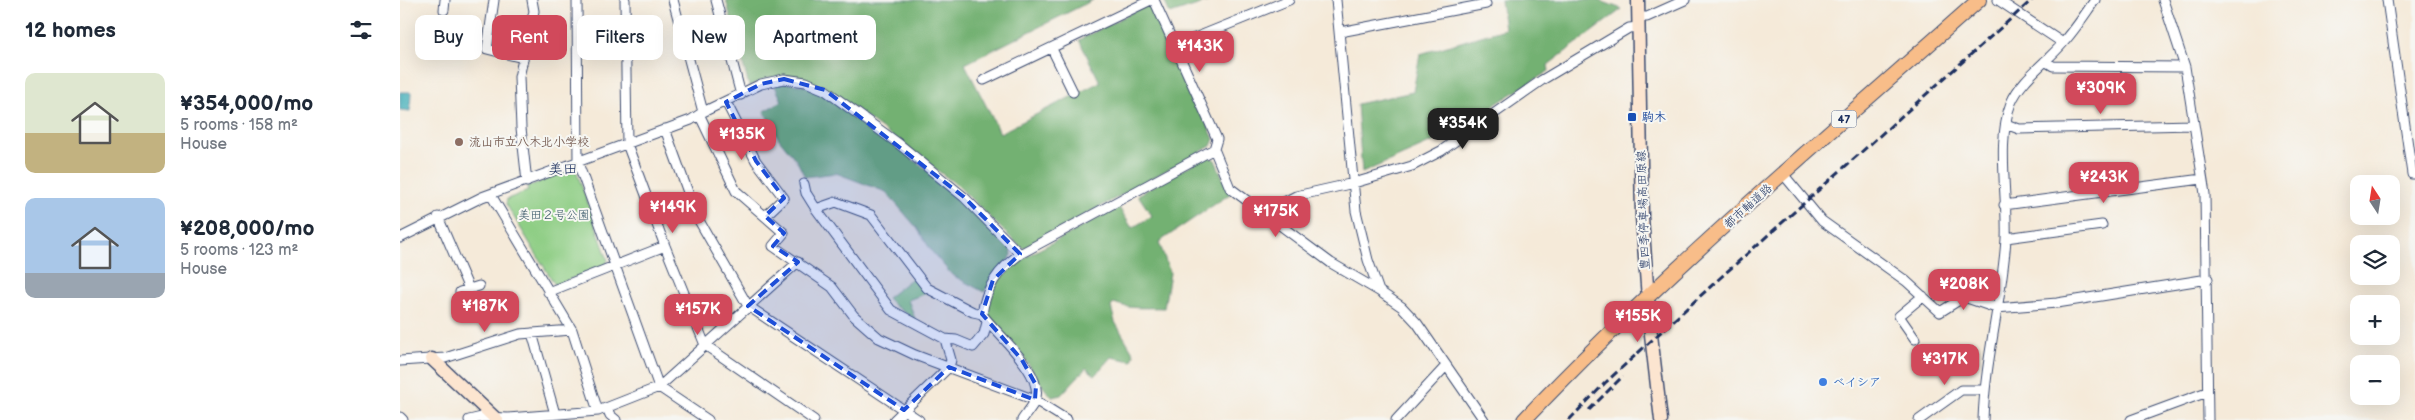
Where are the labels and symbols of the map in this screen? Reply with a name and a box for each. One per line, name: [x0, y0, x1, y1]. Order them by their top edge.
pin: ¥143K: [1165, 30, 1235, 73]
pin: ¥309K: [2066, 72, 2136, 115]
pin: ¥354K: [1428, 108, 1498, 150]
place label: 駒木: [1642, 110, 1666, 125]
road number: 47: [1832, 110, 1856, 128]
marker: 駒木: [1626, 111, 1638, 123]
pin: ¥135K: [707, 119, 777, 161]
place label: 流山市立八木北小学校: [469, 135, 589, 150]
marker: 流山市立八木北小学校: [453, 136, 465, 148]
street label: 豊四季停車場高田原線: [1634, 150, 1653, 270]
district label: 美田: [548, 160, 578, 179]
pin: ¥243K: [2069, 162, 2139, 204]
north arrow: [2350, 175, 2400, 225]
street label: 都市軸道路: [1721, 181, 1776, 232]
pin: ¥149K: [638, 192, 708, 234]
pin: ¥175K: [1241, 196, 1311, 238]
park label: 美田２号公園: [518, 208, 590, 223]
pin: ¥208K: [1929, 268, 1999, 311]
pin: ¥187K: [450, 290, 520, 333]
pin: ¥157K: [663, 294, 733, 336]
pin: ¥155K: [1603, 300, 1673, 343]
pin: ¥317K: [1910, 344, 1980, 386]
place label: ベイシア: [1833, 375, 1881, 390]
marker: ベイシア: [1817, 376, 1829, 388]

